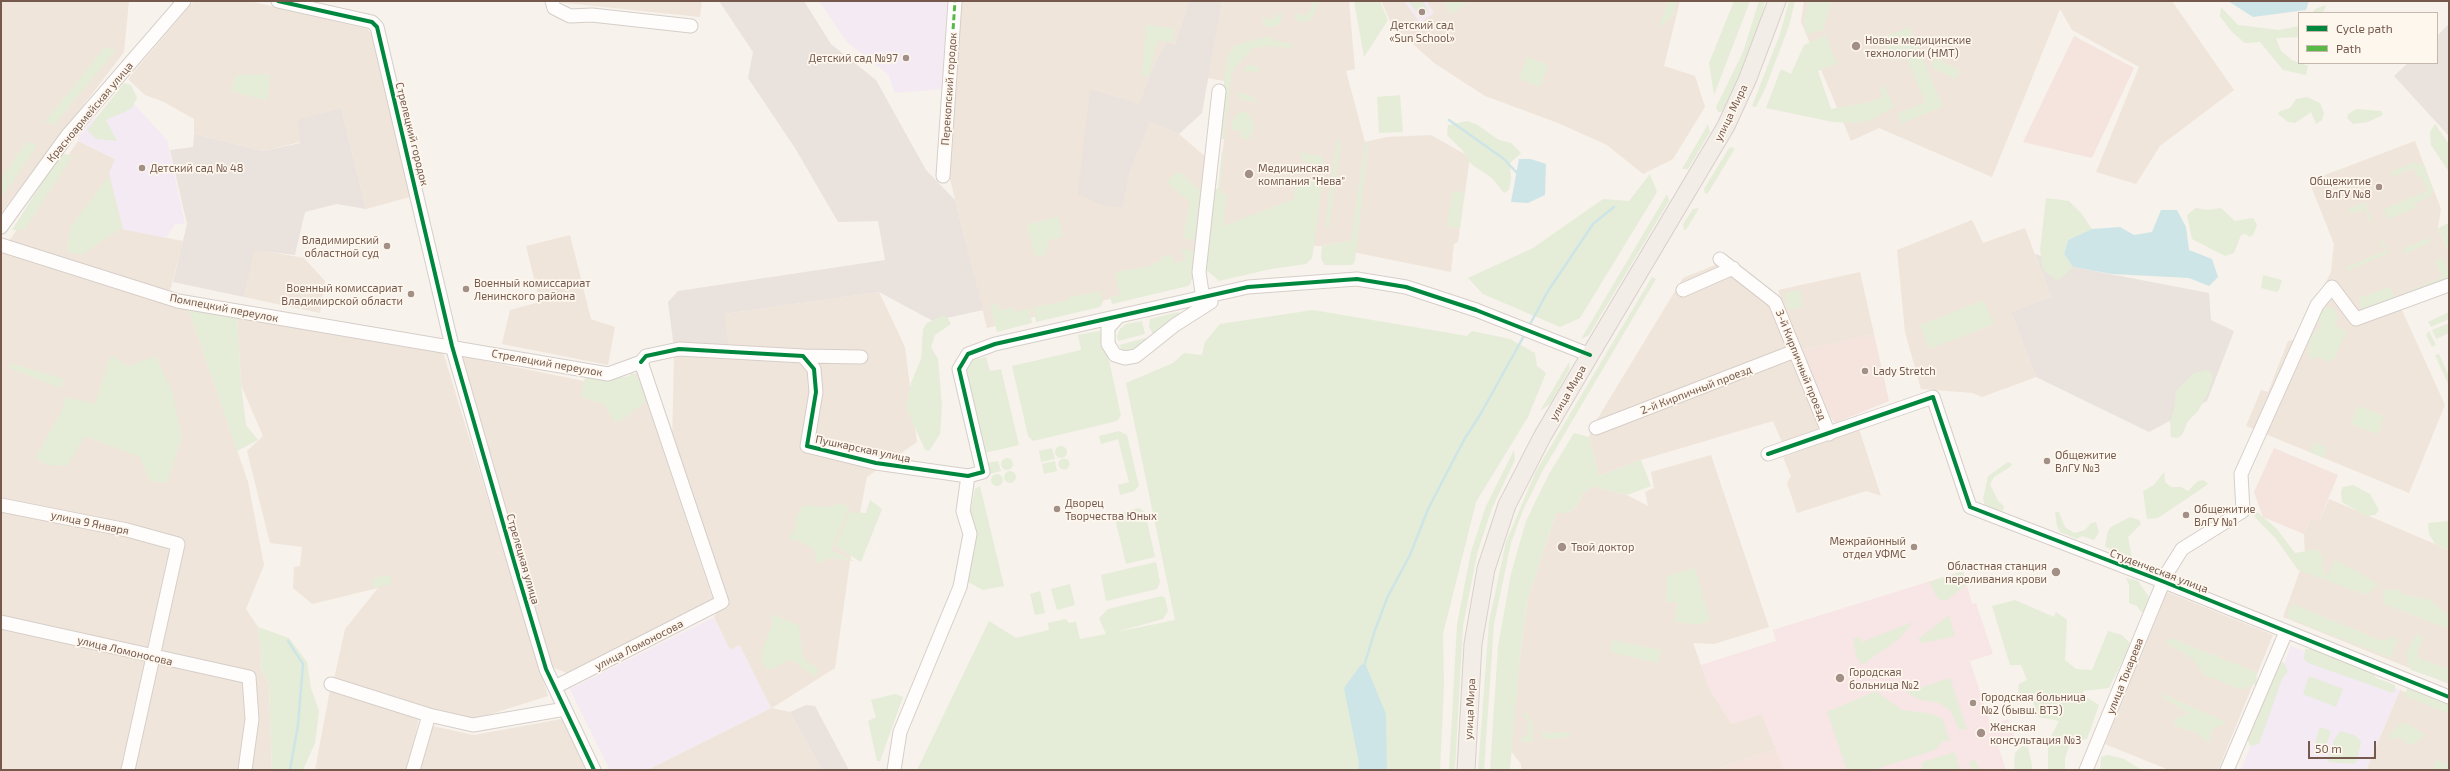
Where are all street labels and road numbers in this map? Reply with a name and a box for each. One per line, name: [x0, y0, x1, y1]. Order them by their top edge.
street label: Перекопский городок: [938, 32, 960, 146]
street label: Красноармейская улица: [44, 59, 136, 165]
street label: Стрелецкий городок: [393, 81, 431, 187]
street label: улица Мира: [1712, 82, 1750, 144]
street label: Помпецкий переулок: [169, 291, 279, 325]
street label: 3-й Кирпичный проезд: [1773, 308, 1829, 422]
street label: Стрелецкий переулок: [491, 347, 603, 379]
street label: улица Мира: [1547, 363, 1589, 423]
street label: 2-й Кирпичный проезд: [1638, 363, 1754, 417]
street label: Пушкарская улица: [814, 432, 912, 466]
street label: улица 9 Января: [50, 508, 130, 538]
street label: Стрелецкая улица: [504, 512, 542, 606]
street label: Студенческая улица: [2108, 546, 2210, 596]
street label: улица Ломоносова: [593, 617, 685, 673]
street label: улица Ломоносова: [76, 634, 174, 668]
street label: улица Токарева: [2104, 636, 2146, 716]
street label: улица Мира: [1462, 678, 1478, 740]

